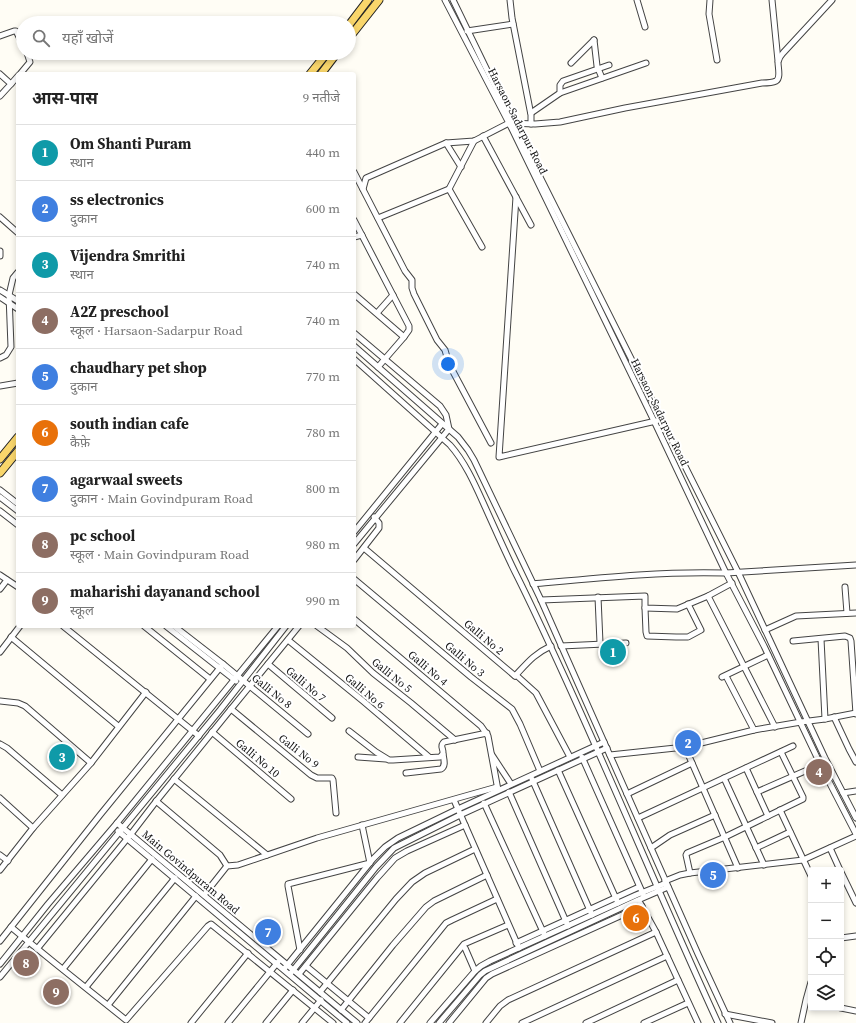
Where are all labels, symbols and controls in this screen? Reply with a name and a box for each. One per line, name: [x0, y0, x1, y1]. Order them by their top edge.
search box: [16, 16, 356, 60]
icon: search: [30, 27, 52, 49]
text: यहाँ खोजें: [62, 27, 113, 48]
street label: Harsaon-Sadarpur Road: [484, 65, 551, 178]
text: आस-पास: [32, 86, 98, 110]
text: 9 नतीजे: [303, 89, 340, 106]
text: Om Shanti Puram: [70, 133, 191, 154]
text: 1: [41, 144, 49, 161]
text: 440 m: [306, 144, 340, 161]
text: स्थान: [70, 154, 94, 171]
text: ss electronics: [70, 189, 164, 210]
text: 2: [41, 200, 49, 217]
text: 600 m: [306, 200, 340, 217]
text: दुकान: [70, 210, 97, 227]
text: Vijendra Smrithi: [70, 245, 185, 266]
text: 3: [41, 256, 49, 273]
text: 740 m: [306, 256, 340, 273]
text: स्थान: [70, 266, 94, 283]
text: A2Z preschool: [70, 301, 169, 322]
text: 4: [41, 312, 49, 329]
text: 740 m: [306, 312, 340, 329]
text: स्कूल · Harsaon-Sadarpur Road: [70, 322, 243, 339]
your location: [438, 354, 458, 374]
street label: Harsaon-Sadarpur Road: [627, 356, 692, 469]
text: chaudhary pet shop: [70, 357, 207, 378]
text: 5: [41, 368, 49, 385]
text: 770 m: [306, 368, 340, 385]
text: दुकान: [70, 378, 97, 395]
text: south indian cafe: [70, 413, 189, 434]
text: 6: [41, 424, 49, 441]
text: 780 m: [306, 424, 340, 441]
text: कैफ़े: [70, 434, 90, 451]
text: agarwaal sweets: [70, 469, 182, 490]
text: 7: [41, 480, 49, 497]
text: 800 m: [306, 480, 340, 497]
text: दुकान · Main Govindpuram Road: [70, 490, 253, 507]
text: pc school: [70, 525, 135, 546]
text: 8: [41, 536, 49, 553]
text: 980 m: [306, 536, 340, 553]
text: स्कूल · Main Govindpuram Road: [70, 546, 249, 563]
text: maharishi dayanand school: [70, 581, 260, 602]
text: 9: [41, 592, 49, 609]
text: 990 m: [306, 592, 340, 609]
text: स्कूल: [70, 602, 94, 619]
street label: Galli No 2: [461, 616, 507, 659]
pin: 1: [600, 637, 626, 667]
street label: Galli No 3: [442, 638, 488, 681]
street label: Galli No 4: [405, 647, 451, 690]
street label: Galli No 5: [368, 655, 415, 696]
street label: Galli No 7: [283, 663, 329, 706]
street label: Galli No 6: [342, 670, 388, 713]
street label: Galli No 8: [248, 671, 295, 712]
pin: 2: [675, 728, 701, 758]
street label: Galli No 9: [275, 731, 322, 772]
street label: Galli No 10: [233, 736, 283, 781]
pin: 3: [49, 742, 75, 772]
pin: 4: [806, 757, 832, 787]
street label: Main Govindpuram Road: [139, 827, 243, 918]
pin: 5: [700, 860, 726, 890]
map controls: [808, 867, 844, 1011]
button: +: [808, 867, 844, 903]
pin: 6: [623, 903, 649, 933]
button: −: [808, 903, 844, 939]
pin: 7: [255, 917, 281, 947]
button: locate: [808, 939, 844, 975]
pin: 8: [13, 948, 39, 978]
button: layers: [808, 975, 844, 1011]
pin: 9: [43, 977, 69, 1007]

